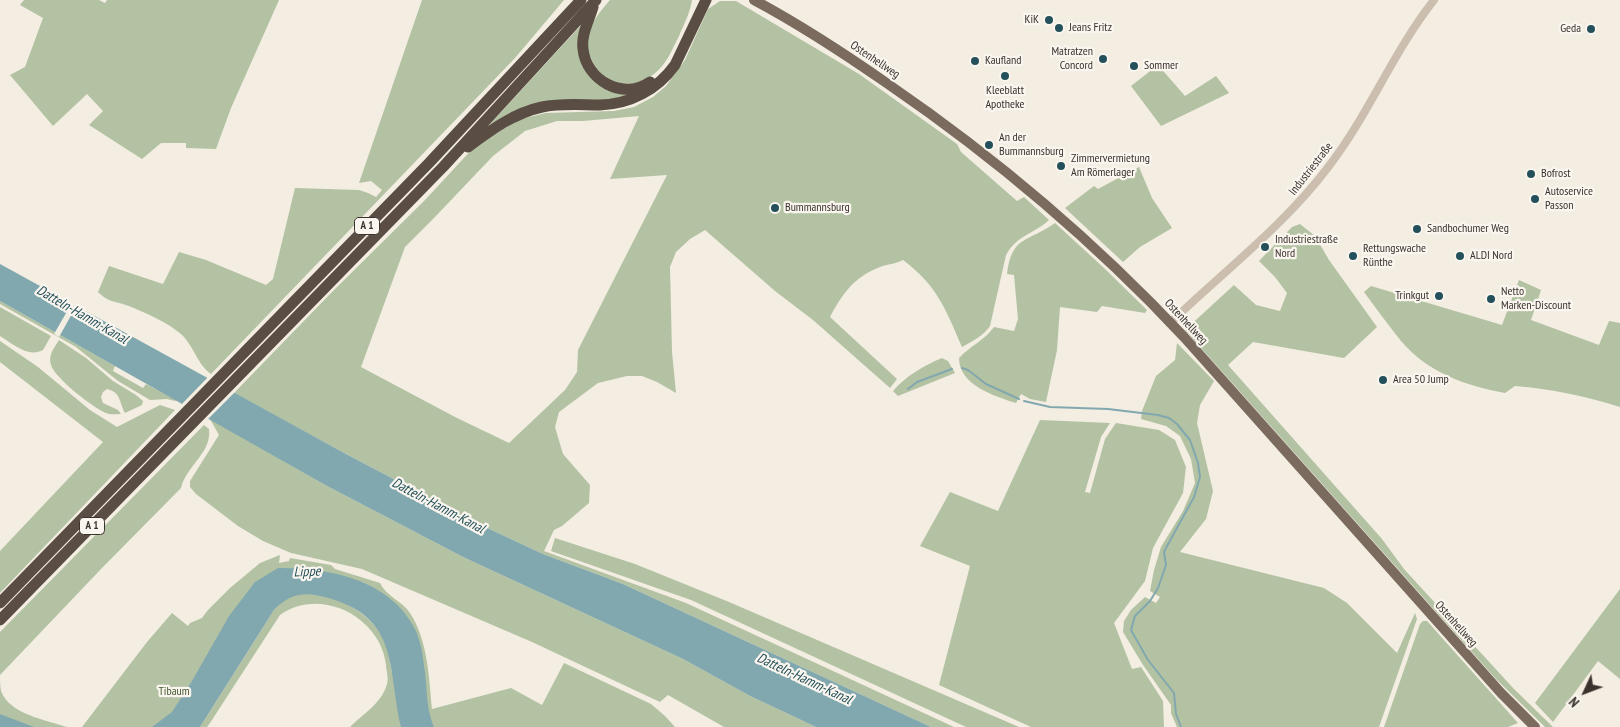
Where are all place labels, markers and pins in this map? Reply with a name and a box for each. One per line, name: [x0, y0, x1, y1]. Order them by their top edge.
place label: KiK: [1025, 13, 1039, 27]
marker: KiK: [1043, 14, 1055, 26]
place label: Jeans Fritz: [1069, 21, 1112, 35]
marker: Jeans Fritz: [1053, 22, 1065, 34]
place label: Geda: [1560, 22, 1581, 36]
marker: Geda: [1585, 23, 1597, 35]
place label: Matratzen Concord: [1051, 45, 1093, 73]
marker: Matratzen Concord: [1097, 53, 1109, 65]
place label: Kaufland: [985, 54, 1022, 68]
marker: Kaufland: [969, 55, 981, 67]
place label: Sommer: [1144, 59, 1178, 73]
marker: Sommer: [1128, 60, 1140, 72]
marker: Kleeblatt Apotheke: [999, 70, 1011, 82]
place label: Kleeblatt Apotheke: [985, 84, 1025, 112]
place label: An der Bummannsburg: [999, 131, 1064, 159]
marker: An der Bummannsburg: [983, 139, 995, 151]
place label: Zimmervermietung Am Römerlager: [1071, 152, 1150, 180]
marker: Zimmervermietung Am Römerlager: [1055, 160, 1067, 172]
place label: Bofrost: [1541, 167, 1571, 181]
marker: Bofrost: [1525, 168, 1537, 180]
place label: Autoservice Passon: [1545, 185, 1593, 213]
marker: Autoservice Passon: [1529, 193, 1541, 205]
place label: Bummannsburg: [785, 201, 850, 215]
marker: Bummannsburg: [769, 202, 781, 214]
place label: Sandbochumer Weg: [1427, 222, 1509, 236]
marker: Sandbochumer Weg: [1411, 223, 1423, 235]
place label: Industriestraße Nord: [1275, 233, 1338, 261]
marker: Industriestraße Nord: [1259, 241, 1271, 253]
place label: Rettungswache Rünthe: [1363, 242, 1426, 270]
place label: ALDI Nord: [1470, 249, 1512, 263]
marker: Rettungswache Rünthe: [1347, 250, 1359, 262]
marker: ALDI Nord: [1454, 250, 1466, 262]
place label: Netto Marken-Discount: [1501, 285, 1571, 313]
place label: Trinkgut: [1395, 289, 1429, 303]
marker: Trinkgut: [1433, 290, 1445, 302]
marker: Netto Marken-Discount: [1485, 293, 1497, 305]
place label: Area 50 Jump: [1393, 373, 1449, 387]
marker: Area 50 Jump: [1377, 374, 1389, 386]

